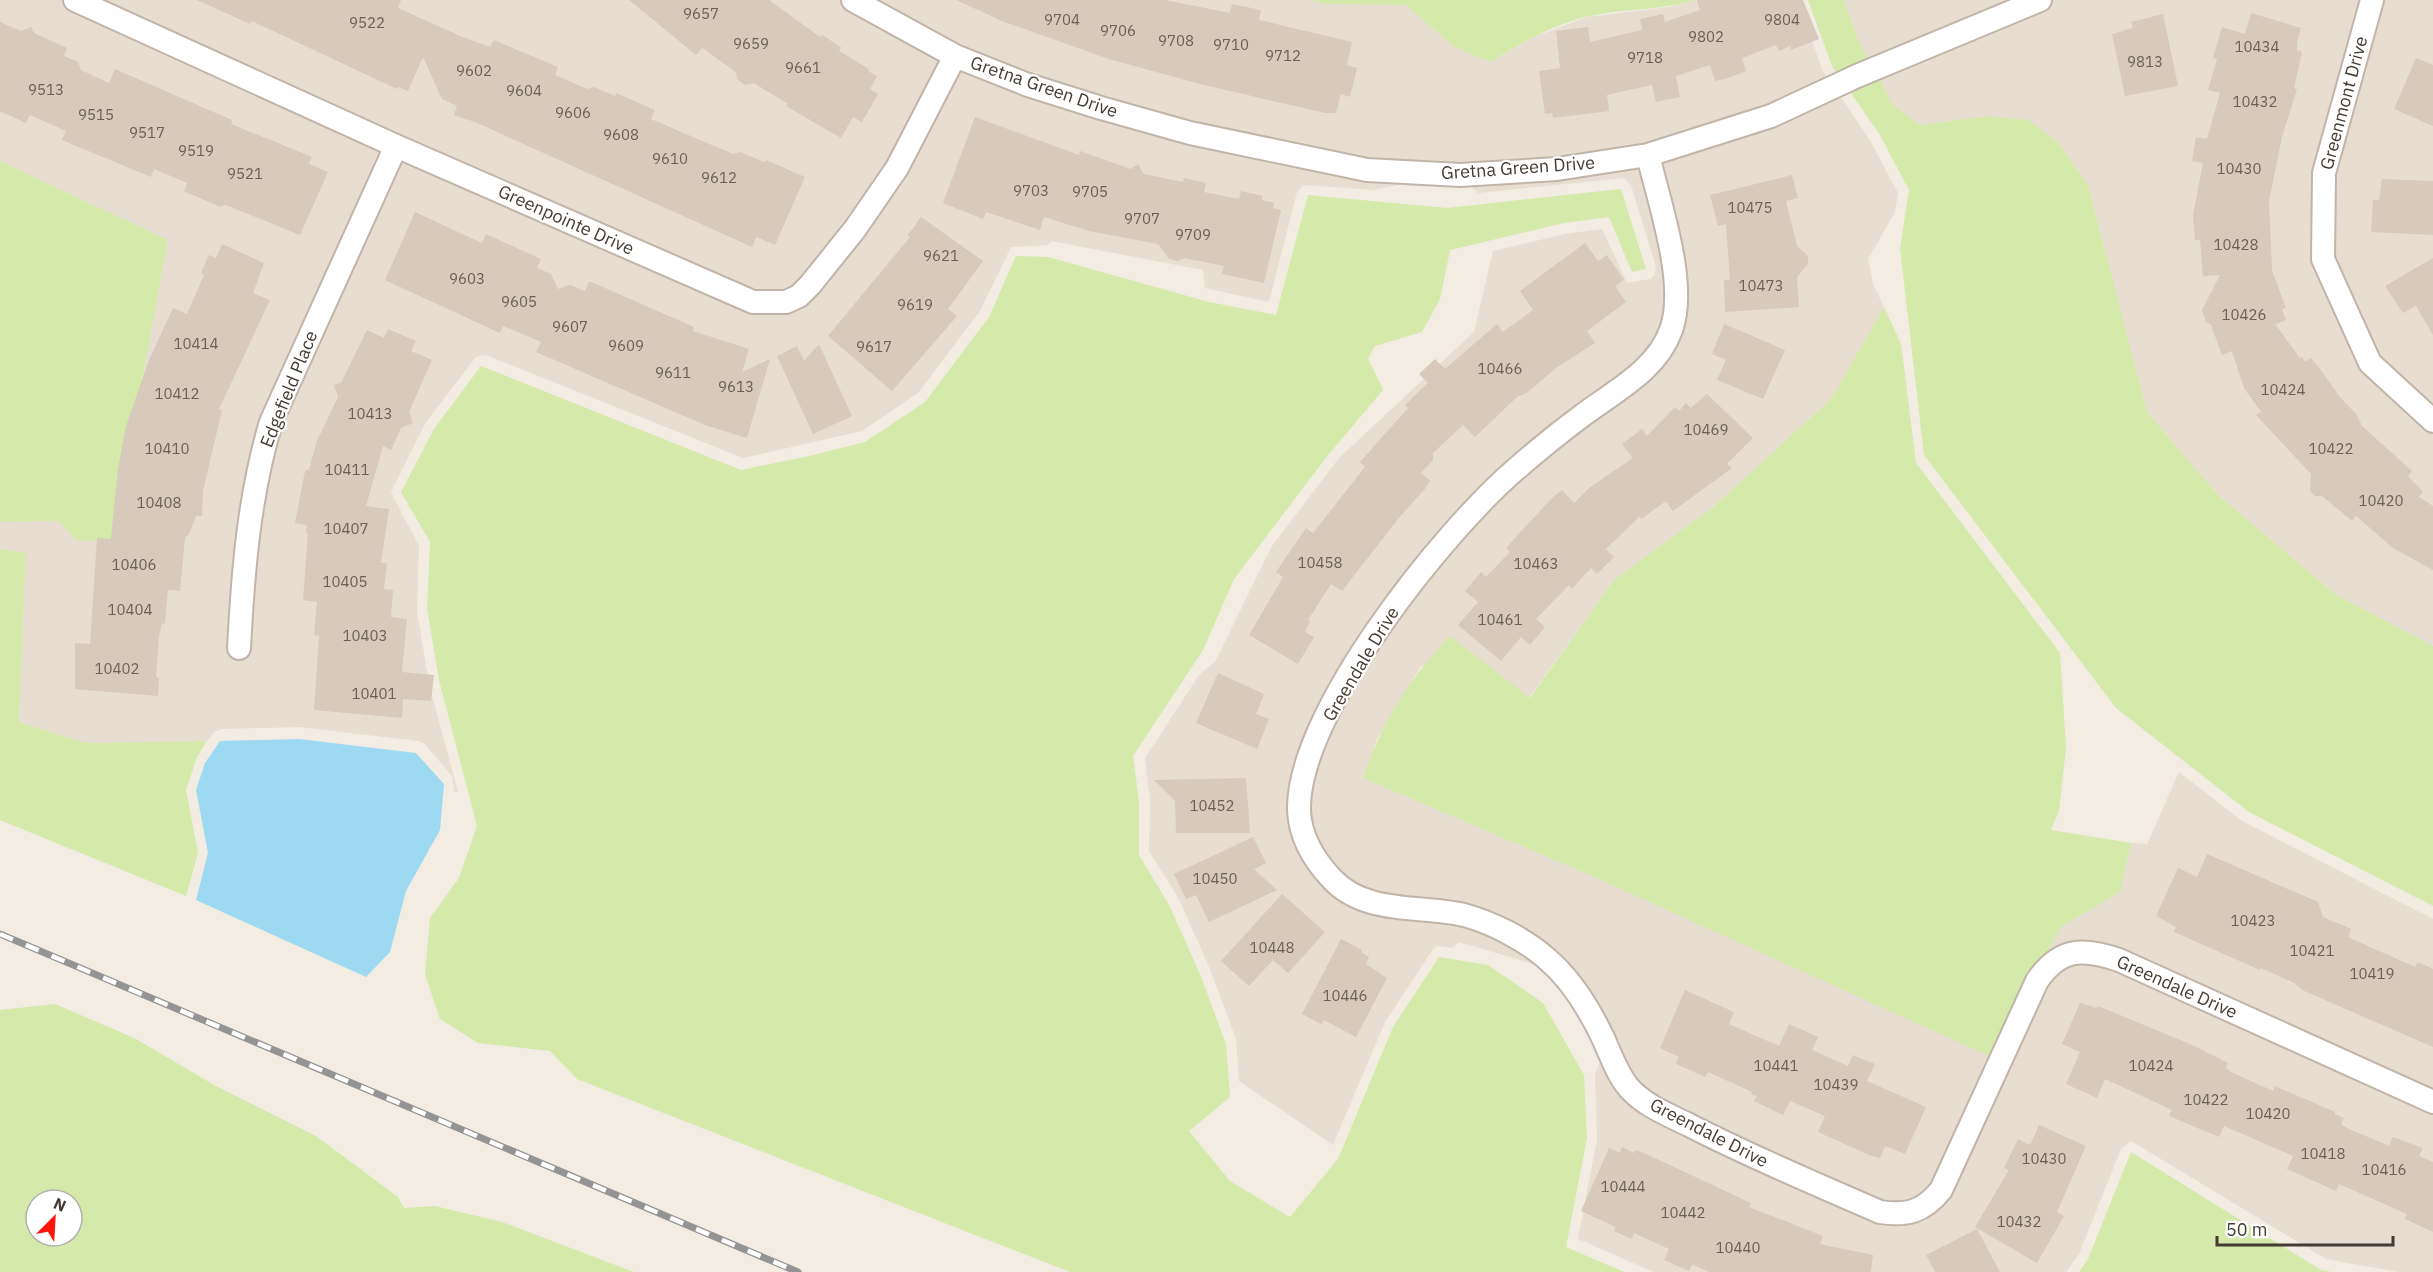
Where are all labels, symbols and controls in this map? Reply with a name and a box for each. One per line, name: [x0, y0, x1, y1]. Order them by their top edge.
house number: 9657: [683, 4, 719, 23]
house number: 9704: [1044, 10, 1080, 29]
house number: 9804: [1764, 10, 1800, 29]
house number: 9522: [349, 13, 385, 32]
house number: 9706: [1100, 21, 1136, 40]
house number: 9802: [1688, 27, 1724, 46]
house number: 9708: [1158, 31, 1194, 50]
street label: Greenmont Drive: [2315, 33, 2372, 172]
house number: 9659: [733, 34, 769, 53]
house number: 9710: [1213, 35, 1249, 54]
house number: 10434: [2234, 37, 2280, 56]
house number: 9712: [1265, 46, 1301, 65]
house number: 9718: [1627, 48, 1663, 67]
street label: Gretna Green Drive: [967, 51, 1121, 123]
house number: 9813: [2127, 52, 2163, 71]
house number: 9661: [785, 58, 821, 77]
house number: 9602: [456, 61, 492, 80]
house number: 9513: [28, 80, 64, 99]
house number: 9604: [506, 81, 542, 100]
house number: 10432: [2232, 92, 2278, 111]
house number: 9606: [555, 103, 591, 122]
house number: 9515: [78, 105, 114, 124]
house number: 9517: [129, 123, 165, 142]
house number: 9608: [603, 125, 639, 144]
house number: 9519: [178, 141, 214, 160]
house number: 9610: [652, 149, 688, 168]
street label: Gretna Green Drive: [1440, 151, 1596, 184]
house number: 10430: [2216, 159, 2262, 178]
house number: 9521: [227, 164, 263, 183]
house number: 9612: [701, 168, 737, 187]
street label: Greenpointe Drive: [495, 179, 638, 260]
house number: 9703: [1013, 181, 1049, 200]
house number: 9705: [1072, 182, 1108, 201]
house number: 10475: [1727, 198, 1773, 217]
house number: 9707: [1124, 209, 1160, 228]
house number: 9709: [1175, 225, 1211, 244]
house number: 10428: [2213, 235, 2259, 254]
house number: 9621: [923, 246, 959, 265]
house number: 9603: [449, 269, 485, 288]
house number: 10473: [1738, 276, 1784, 295]
house number: 9605: [501, 292, 537, 311]
house number: 9619: [897, 295, 933, 314]
house number: 10426: [2221, 305, 2267, 324]
house number: 9607: [552, 317, 588, 336]
street label: Edgefield Place: [255, 327, 322, 451]
house number: 10414: [173, 334, 219, 353]
house number: 9609: [608, 336, 644, 355]
house number: 9617: [856, 337, 892, 356]
house number: 10466: [1477, 359, 1523, 378]
house number: 9611: [655, 363, 691, 382]
house number: 9613: [718, 377, 754, 396]
house number: 10424: [2260, 380, 2306, 399]
house number: 10412: [154, 384, 200, 403]
house number: 10413: [347, 404, 393, 423]
house number: 10469: [1683, 420, 1729, 439]
house number: 10410: [144, 439, 190, 458]
house number: 10422: [2308, 439, 2354, 458]
house number: 10411: [324, 460, 370, 479]
house number: 10420: [2358, 491, 2404, 510]
house number: 10408: [136, 493, 182, 512]
house number: 10407: [323, 519, 369, 538]
house number: 10458: [1297, 553, 1343, 572]
house number: 10463: [1513, 554, 1559, 573]
house number: 10406: [111, 555, 157, 574]
house number: 10405: [322, 572, 368, 591]
house number: 10404: [107, 600, 153, 619]
street label: Greendale Drive: [1317, 602, 1404, 725]
house number: 10461: [1477, 610, 1523, 629]
house number: 10403: [342, 626, 388, 645]
house number: 10402: [94, 659, 140, 678]
house number: 10401: [351, 684, 397, 703]
house number: 10452: [1189, 796, 1235, 815]
house number: 10450: [1192, 869, 1238, 888]
house number: 10423: [2230, 911, 2276, 930]
house number: 10448: [1249, 938, 1295, 957]
house number: 10421: [2289, 941, 2335, 960]
street label: Greendale Drive: [2113, 950, 2241, 1024]
house number: 10419: [2349, 964, 2395, 983]
house number: 10446: [1322, 986, 1368, 1005]
house number: 10441: [1753, 1056, 1799, 1075]
house number: 10424: [2128, 1056, 2174, 1075]
house number: 10439: [1813, 1075, 1859, 1094]
house number: 10422: [2183, 1090, 2229, 1109]
street label: Greendale Drive: [1646, 1093, 1772, 1172]
house number: 10420: [2245, 1104, 2291, 1123]
house number: 10418: [2300, 1144, 2346, 1163]
house number: 10430: [2021, 1149, 2067, 1168]
house number: 10416: [2361, 1160, 2407, 1179]
house number: 10444: [1600, 1177, 1646, 1196]
north arrow: [24, 1188, 84, 1248]
text: N: [51, 1193, 69, 1216]
house number: 10442: [1660, 1203, 1706, 1222]
scale bar: [2217, 1209, 2392, 1247]
house number: 10432: [1996, 1212, 2042, 1231]
text: 50 m: [2226, 1218, 2268, 1241]
house number: 10440: [1715, 1238, 1761, 1257]

